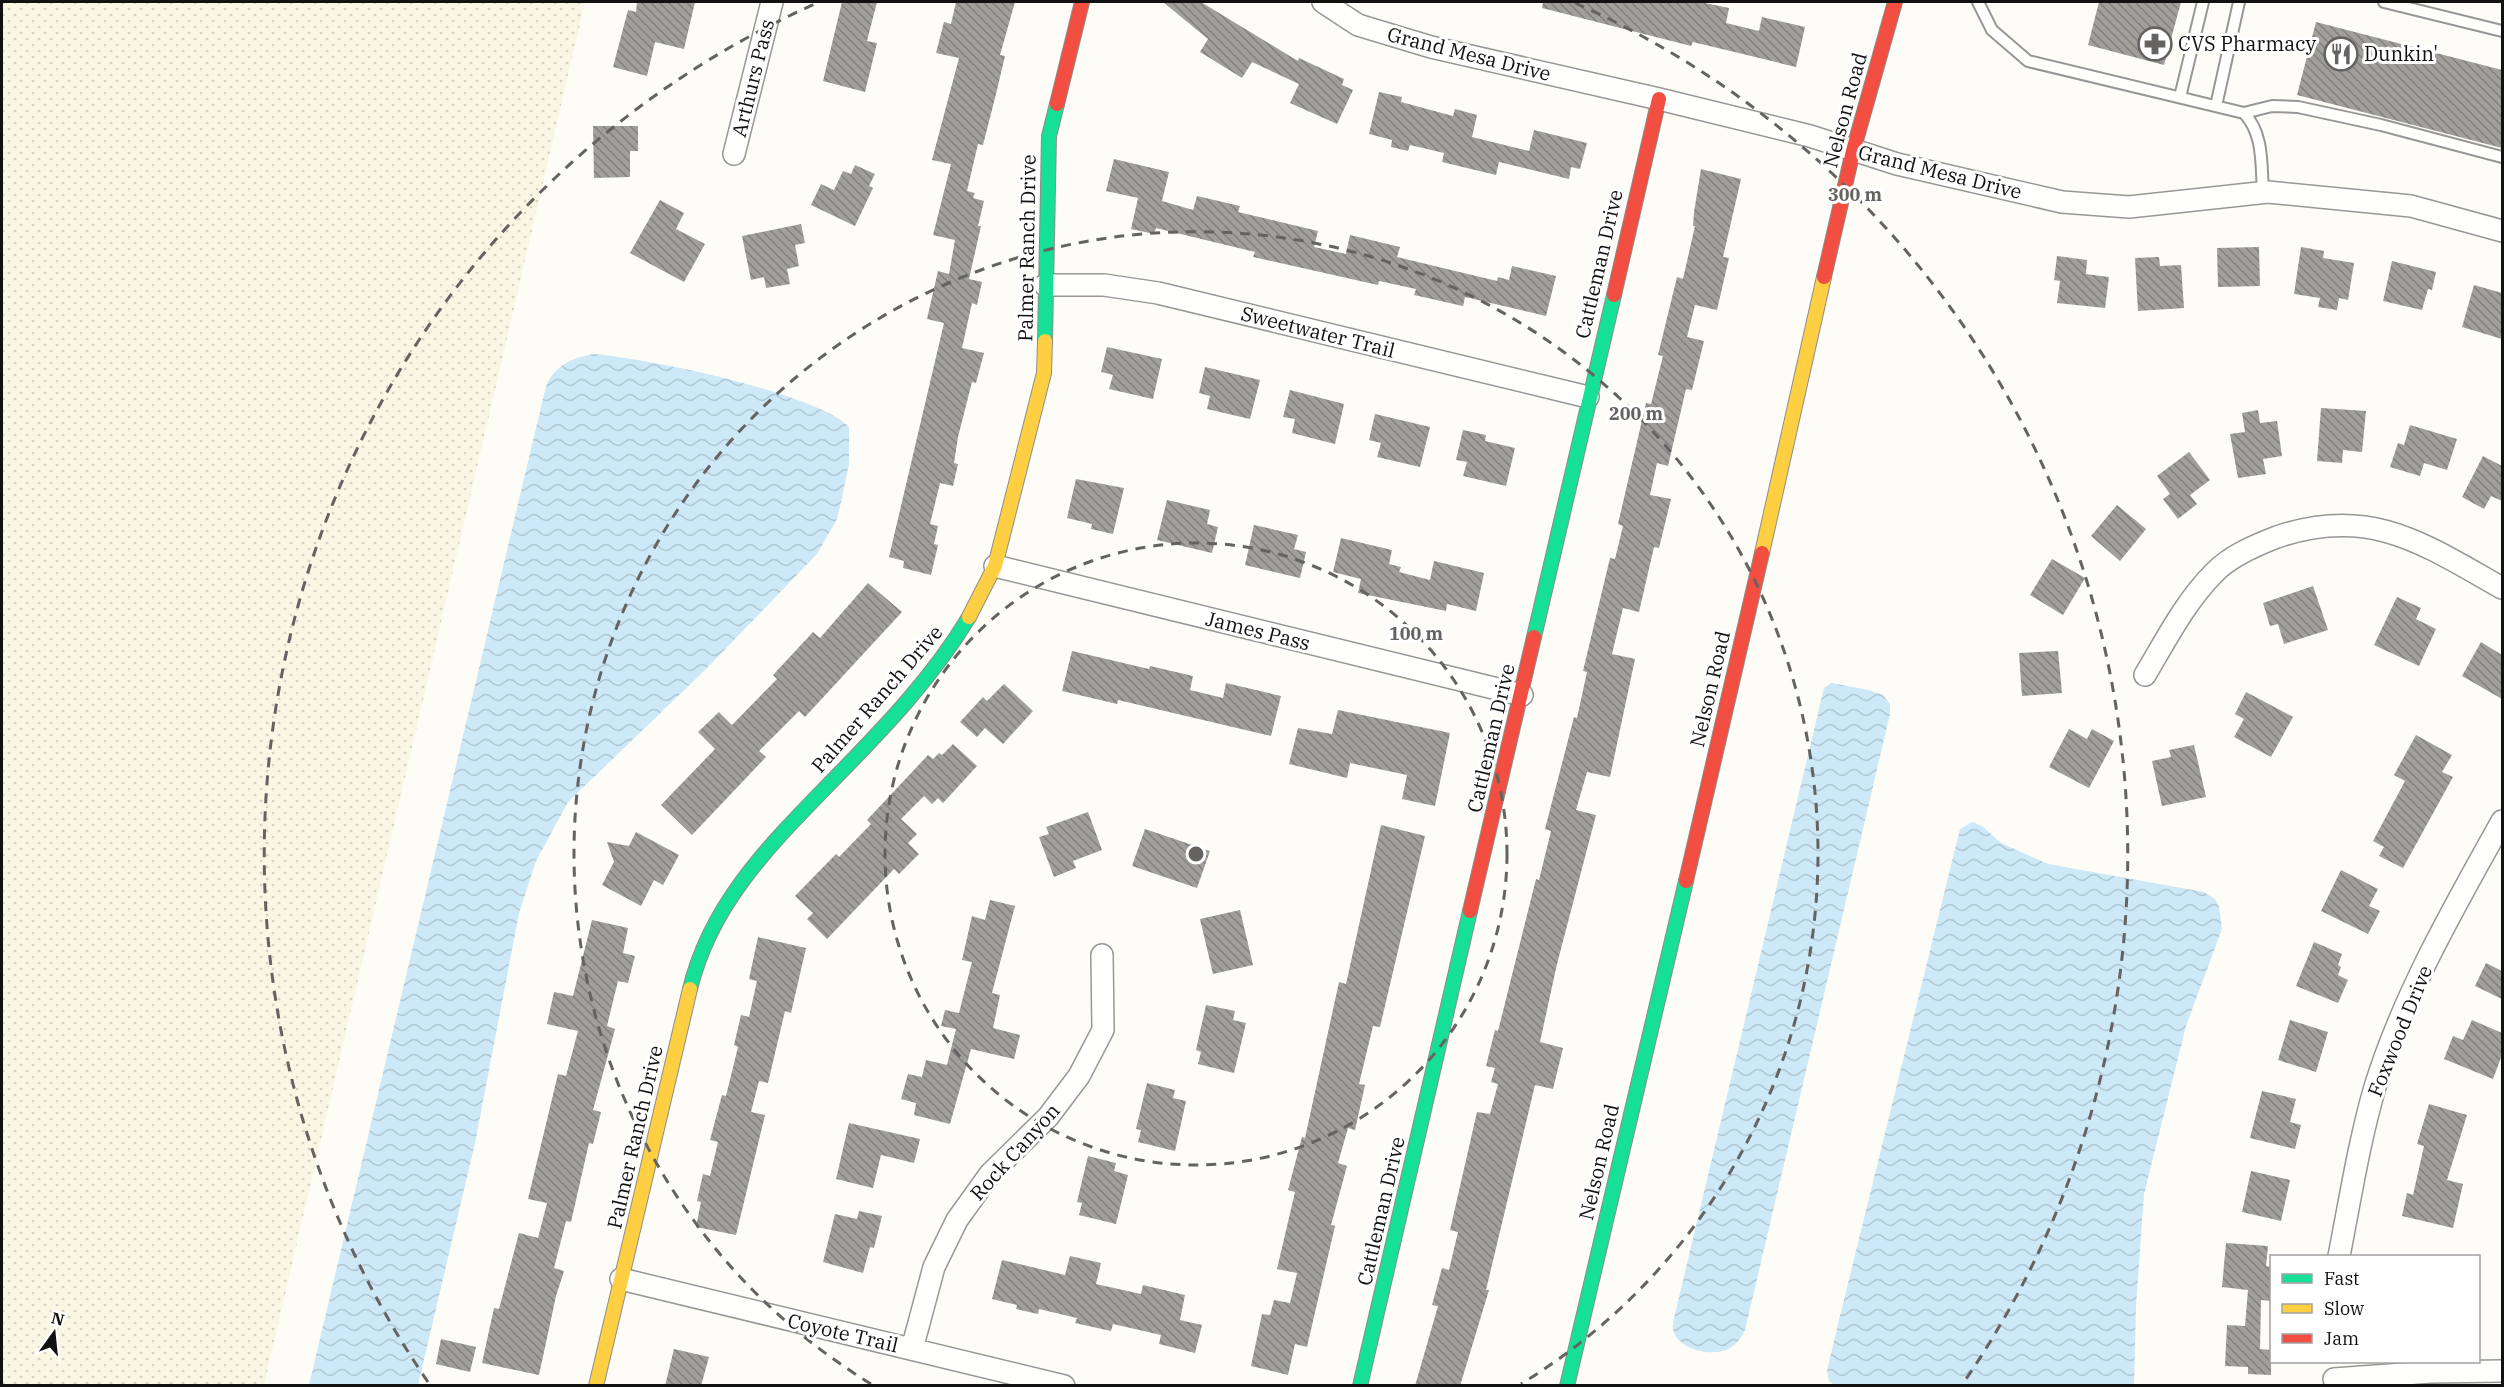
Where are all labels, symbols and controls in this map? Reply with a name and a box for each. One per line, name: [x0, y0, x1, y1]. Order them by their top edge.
street label: Arthurs Pass: [725, 16, 780, 140]
street label: Grand Mesa Drive: [1384, 20, 1554, 87]
pharmacy icon: CVS Pharmacy: [2137, 26, 2173, 62]
place label: CVS Pharmacy: [2178, 30, 2317, 57]
restaurant icon: Dunkin': [2323, 36, 2359, 72]
place label: Dunkin': [2364, 40, 2438, 67]
street label: Nelson Road: [1816, 49, 1873, 171]
street label: Grand Mesa Drive: [1855, 138, 2025, 205]
street label: Palmer Ranch Drive: [1011, 154, 1042, 342]
text: 300 m: [1828, 183, 1883, 206]
street label: Cattleman Drive: [1568, 187, 1629, 341]
street label: Sweetwater Trail: [1238, 299, 1398, 364]
text: 200 m: [1609, 402, 1664, 425]
street label: James Pass: [1203, 605, 1313, 657]
street label: Palmer Ranch Drive: [805, 619, 948, 778]
text: 100 m: [1389, 622, 1444, 645]
street label: Nelson Road: [1683, 628, 1736, 750]
street label: Cattleman Drive: [1460, 661, 1521, 815]
centre of rings: [1186, 844, 1206, 864]
street label: Foxwood Drive: [2361, 961, 2438, 1101]
street label: Palmer Ranch Drive: [600, 1043, 669, 1231]
street label: Rock Canyon: [964, 1097, 1066, 1206]
street label: Nelson Road: [1572, 1101, 1625, 1223]
street label: Cattleman Drive: [1350, 1134, 1411, 1288]
legend: [2270, 1255, 2480, 1363]
text: Fast: [2324, 1267, 2359, 1290]
text: Slow: [2324, 1297, 2364, 1320]
north arrow: [24, 1303, 84, 1363]
text: N: [49, 1307, 67, 1330]
street label: Coyote Trail: [785, 1307, 901, 1358]
text: Jam: [2324, 1327, 2359, 1350]

